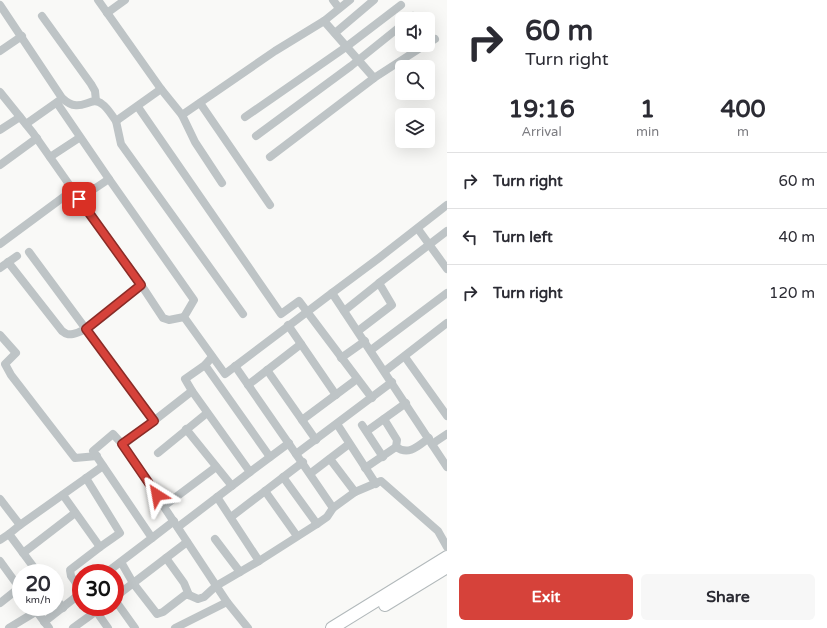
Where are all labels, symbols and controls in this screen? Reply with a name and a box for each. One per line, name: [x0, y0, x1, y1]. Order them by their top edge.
map controls: [395, 12, 435, 148]
button: sound: [395, 12, 435, 52]
text: 60 m: [525, 14, 593, 48]
icon: right: [459, 16, 511, 68]
text: Turn right: [525, 48, 609, 70]
button: search: [395, 60, 435, 100]
text: 19:16: [508, 95, 575, 124]
text: 1: [640, 95, 655, 124]
text: 400: [720, 95, 766, 124]
button: layers: [395, 108, 435, 148]
text: Arrival: [521, 124, 562, 140]
text: min: [636, 124, 659, 140]
text: m: [737, 124, 749, 140]
icon: right: [459, 170, 481, 192]
text: Turn right: [493, 172, 563, 190]
text: 60 m: [778, 172, 815, 190]
pin: [62, 182, 96, 216]
icon: arrive: [68, 188, 90, 210]
icon: left: [459, 226, 481, 248]
text: Turn left: [493, 228, 553, 246]
text: 40 m: [778, 228, 815, 246]
icon: right: [459, 282, 481, 304]
text: Turn right: [493, 284, 563, 302]
text: 120 m: [769, 284, 815, 302]
position arrow: [136, 474, 178, 516]
speed limit sign: 30: [72, 564, 124, 616]
text: 20: [25, 573, 51, 597]
button: Exit: [459, 574, 633, 620]
button: Share: [641, 574, 815, 620]
text: km/h: [25, 594, 51, 606]

